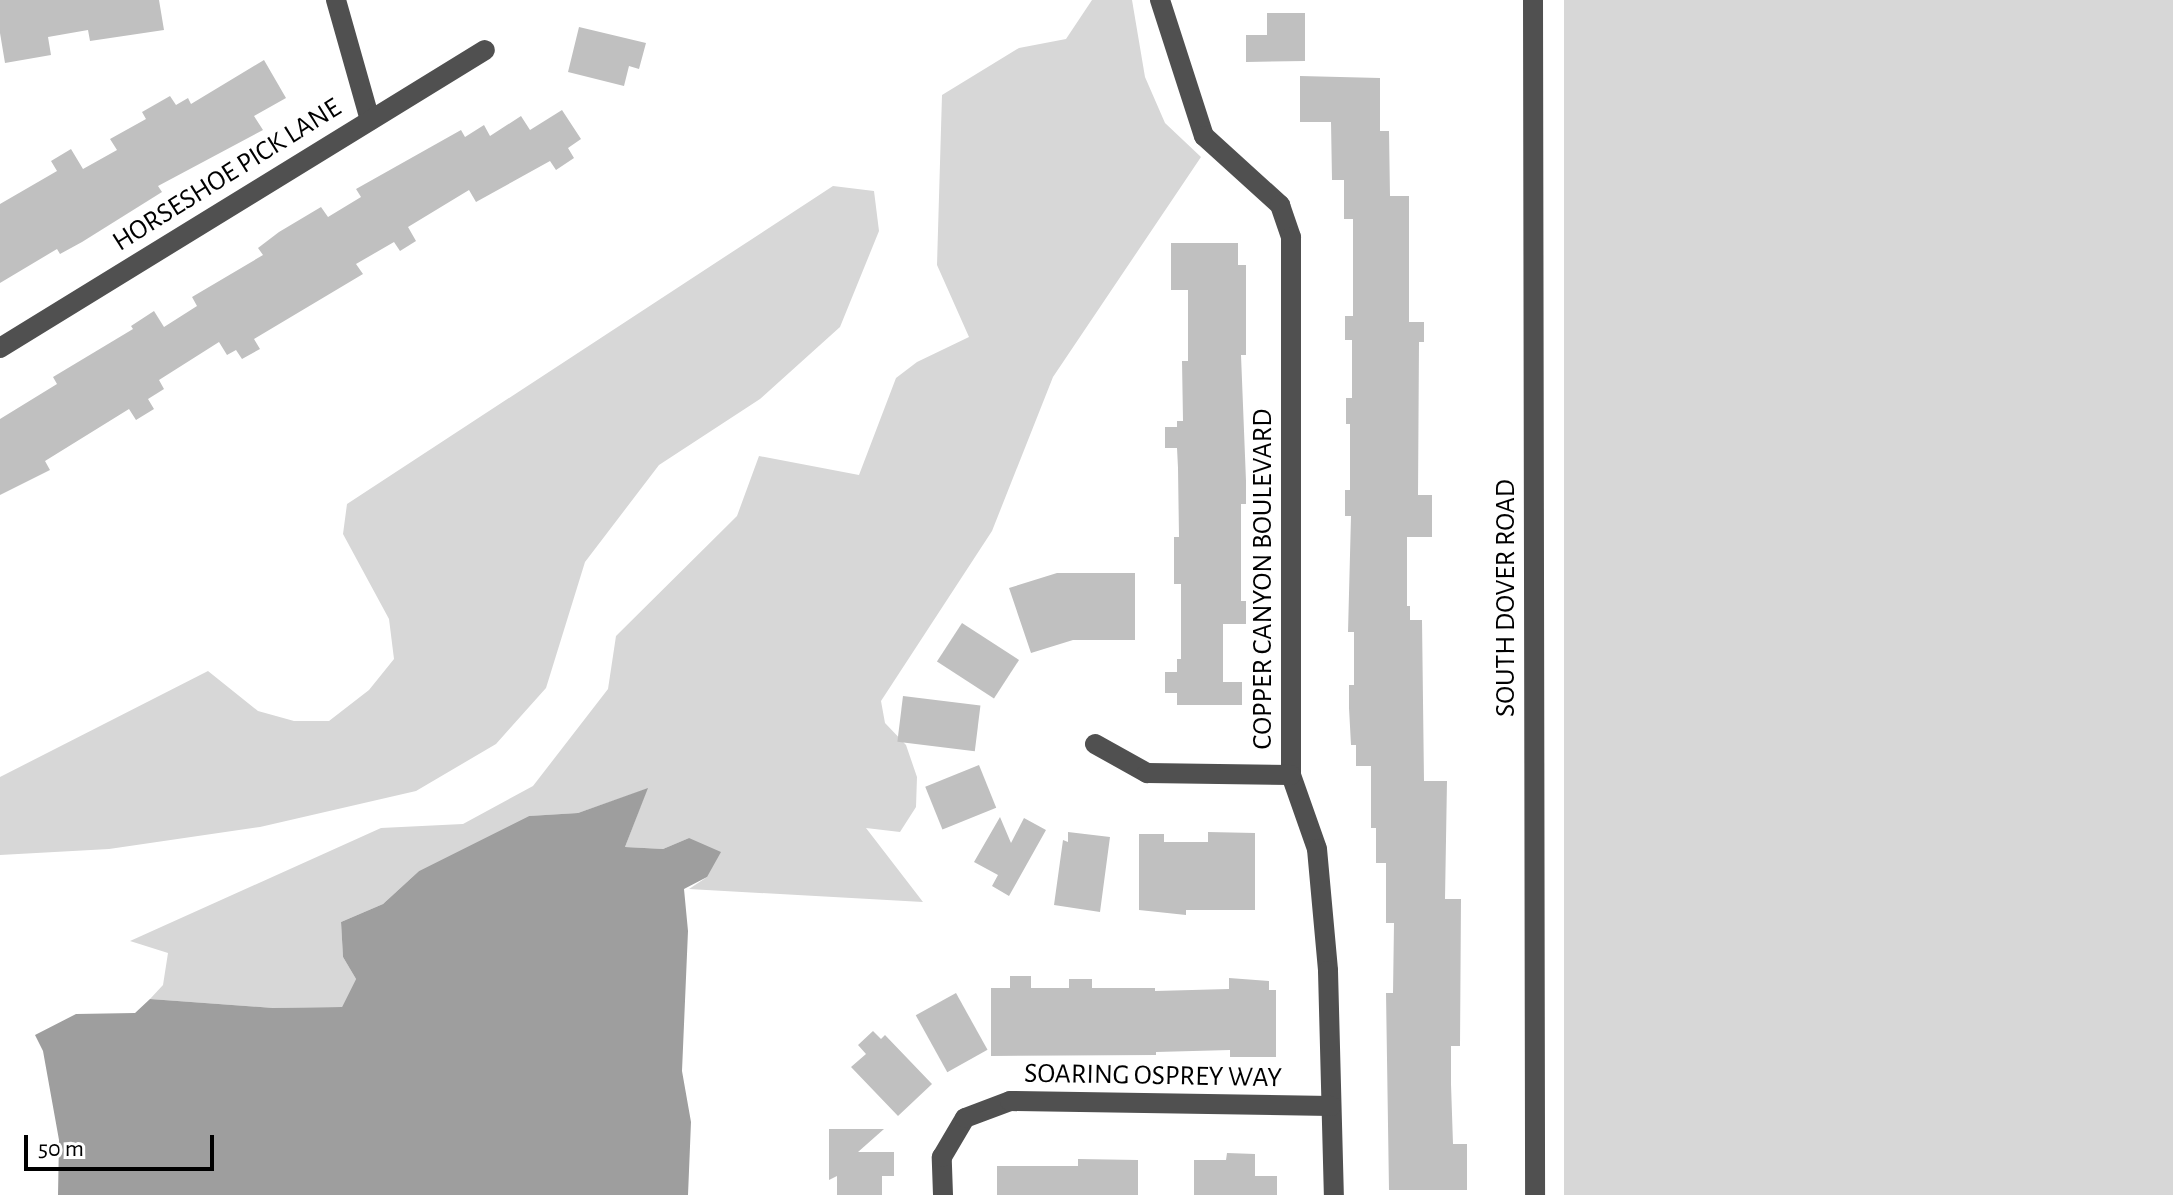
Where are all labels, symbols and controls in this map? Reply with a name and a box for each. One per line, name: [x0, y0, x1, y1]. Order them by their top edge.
street label: HORSESHOE PICK LANE: [107, 91, 347, 259]
street label: COPPER CANYON BOULEVARD: [1246, 409, 1280, 749]
street label: SOUTH DOVER ROAD: [1489, 479, 1523, 717]
street label: SOARING OSPREY WAY: [1024, 1057, 1282, 1095]
scale bar: [28, 1119, 218, 1169]
text: 50 m: [38, 1137, 84, 1161]

